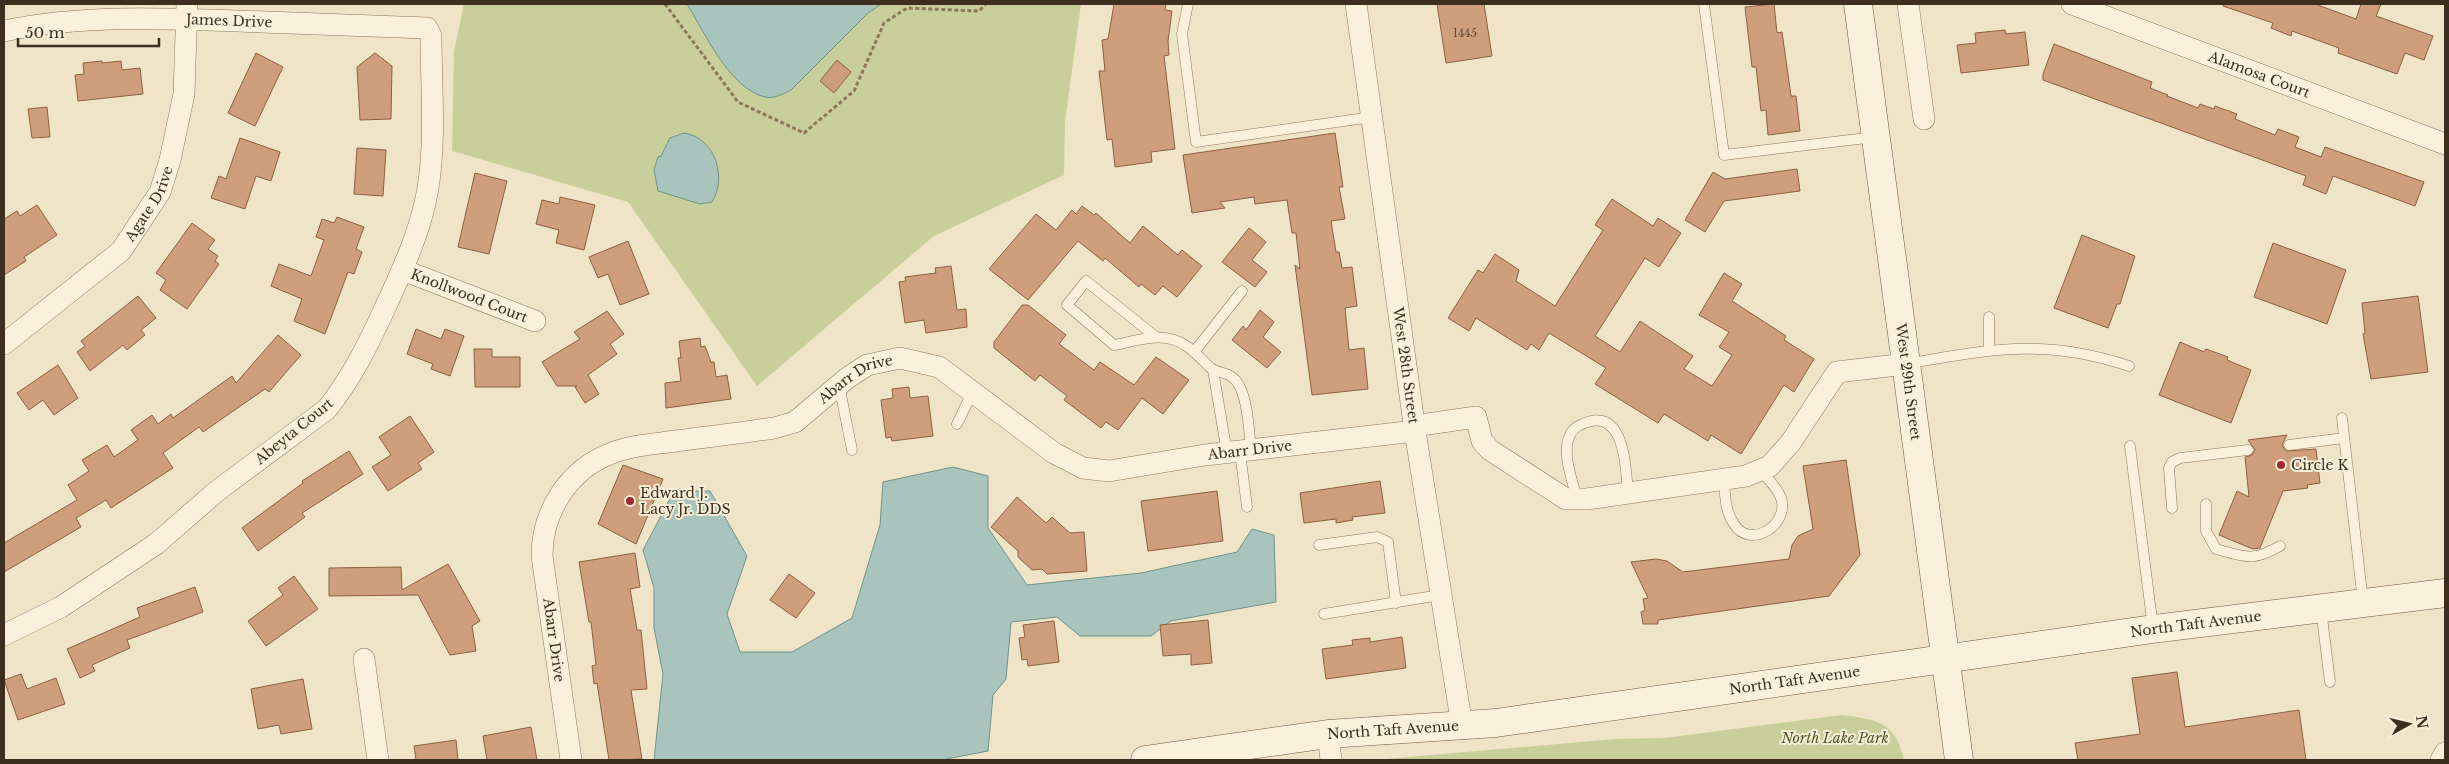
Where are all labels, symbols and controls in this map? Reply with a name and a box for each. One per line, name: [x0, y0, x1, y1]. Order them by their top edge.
street label: James Drive: [184, 10, 273, 31]
scale bar: [18, 15, 159, 47]
text: 50 m: [25, 23, 65, 42]
house number: 1445: [1453, 26, 1477, 40]
street label: Alamosa Court: [2205, 47, 2313, 102]
street label: Agate Drive: [120, 164, 177, 246]
street label: Knollwood Court: [408, 265, 531, 327]
street label: West 28th Street: [1389, 305, 1423, 426]
street label: West 29th Street: [1892, 321, 1925, 442]
street label: Abarr Drive: [814, 351, 894, 408]
street label: Abeyta Court: [250, 394, 337, 469]
street label: Abarr Drive: [1206, 436, 1293, 464]
place label: Circle K: [2291, 456, 2350, 474]
marker: Circle K: [2275, 459, 2287, 471]
place label: Edward J. Lacy Jr. DDS: [640, 484, 731, 518]
marker: Edward J. Lacy Jr. DDS: [624, 495, 636, 507]
street label: Abarr Drive: [539, 596, 569, 683]
street label: North Taft Avenue: [2129, 607, 2262, 641]
street label: North Taft Avenue: [1728, 662, 1861, 699]
north arrow: [2384, 699, 2434, 749]
text: N: [2412, 714, 2432, 730]
street label: North Taft Avenue: [1327, 716, 1459, 743]
park label: North Lake Park: [1780, 729, 1889, 747]

